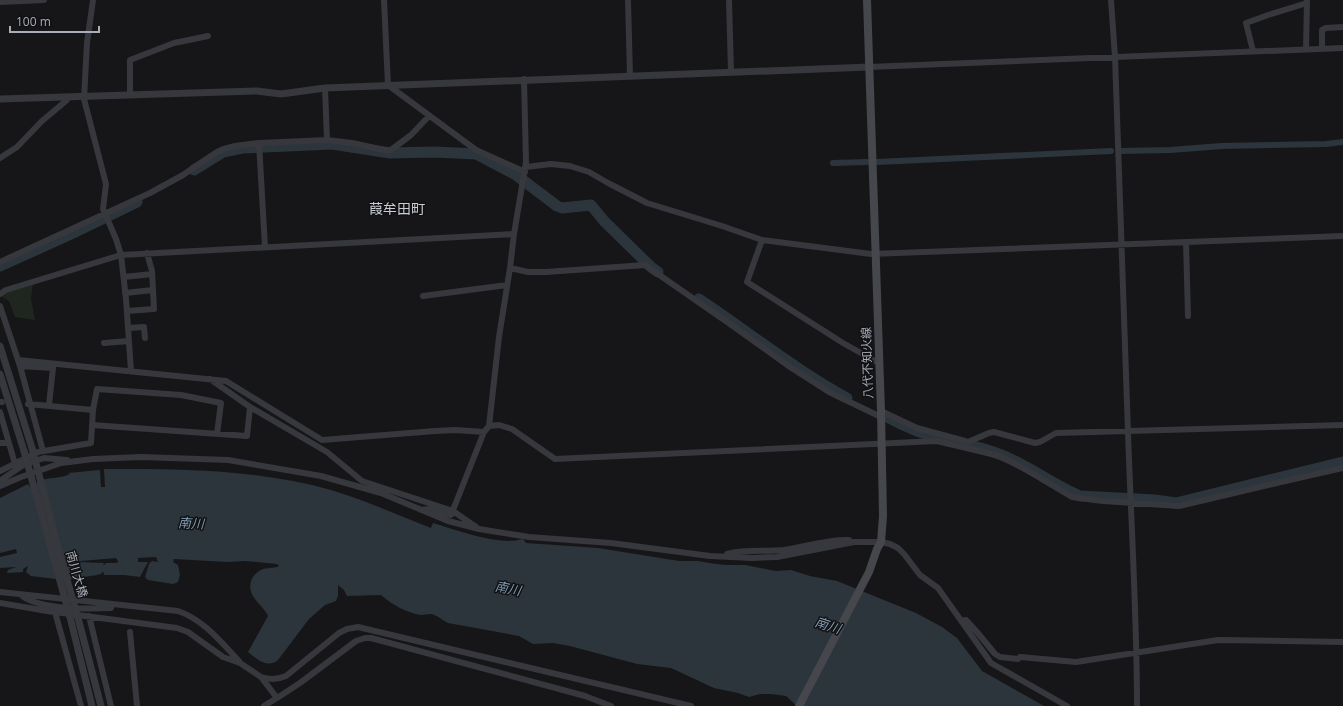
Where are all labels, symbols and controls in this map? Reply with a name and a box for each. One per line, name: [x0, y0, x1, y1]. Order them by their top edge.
scale bar: [10, 8, 99, 34]
text: 100 m: [16, 13, 51, 30]
district label: 葭牟田町: [369, 199, 425, 218]
street label: 八代不知火線: [857, 327, 877, 399]
water label: 南川: [178, 513, 206, 533]
street label: 南川大橋: [62, 549, 92, 599]
water label: 南川: [494, 577, 524, 600]
water label: 南川: [813, 612, 845, 638]

